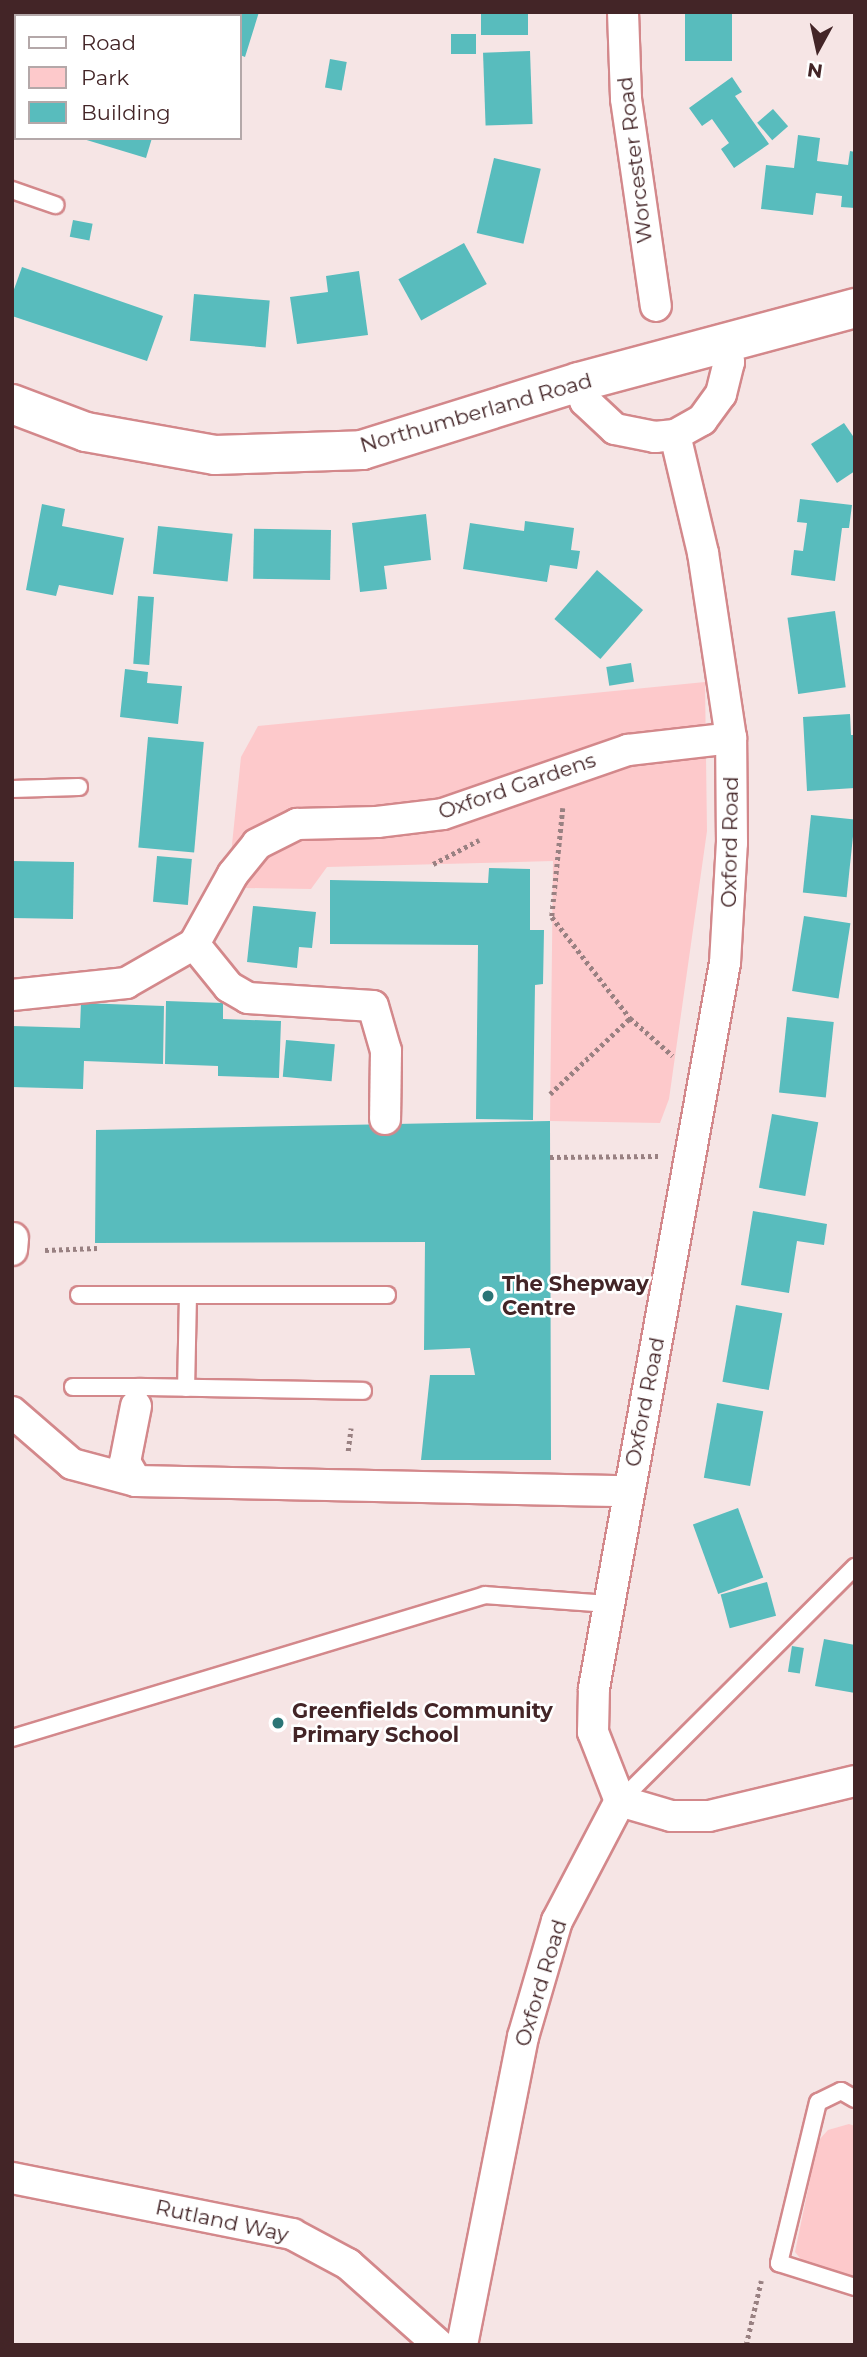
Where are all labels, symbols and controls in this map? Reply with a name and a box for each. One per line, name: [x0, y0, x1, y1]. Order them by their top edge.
legend: [14, 14, 242, 140]
north arrow: [783, 14, 853, 84]
text: Road: [81, 30, 136, 55]
text: N: [806, 58, 824, 83]
text: Park: [81, 65, 129, 90]
street label: Worcester Road: [612, 75, 658, 245]
text: Building: [81, 100, 171, 125]
street label: Northumberland Road: [357, 368, 595, 458]
street label: Oxford Gardens: [435, 747, 599, 825]
street label: Oxford Road: [716, 776, 744, 908]
place label: The Shepway Centre: [502, 1271, 649, 1321]
marker: The Shepway Centre: [480, 1288, 496, 1304]
street label: Oxford Road: [620, 1335, 670, 1469]
place label: Greenfields Community Primary School: [292, 1698, 553, 1748]
marker: Greenfields Community Primary School: [270, 1715, 286, 1731]
street label: Oxford Road: [510, 1916, 572, 2050]
street label: Rutland Way: [153, 2195, 291, 2247]

